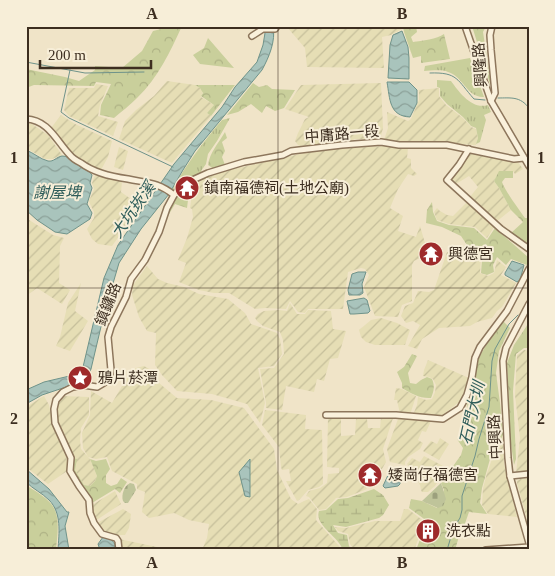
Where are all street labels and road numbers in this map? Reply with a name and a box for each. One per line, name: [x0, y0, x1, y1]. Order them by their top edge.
street label: 興隆路: [470, 42, 490, 88]
street label: 中庸路一段: [304, 123, 380, 145]
street label: 鎮鏞路: [91, 280, 124, 328]
street label: 中興路: [486, 414, 504, 460]

